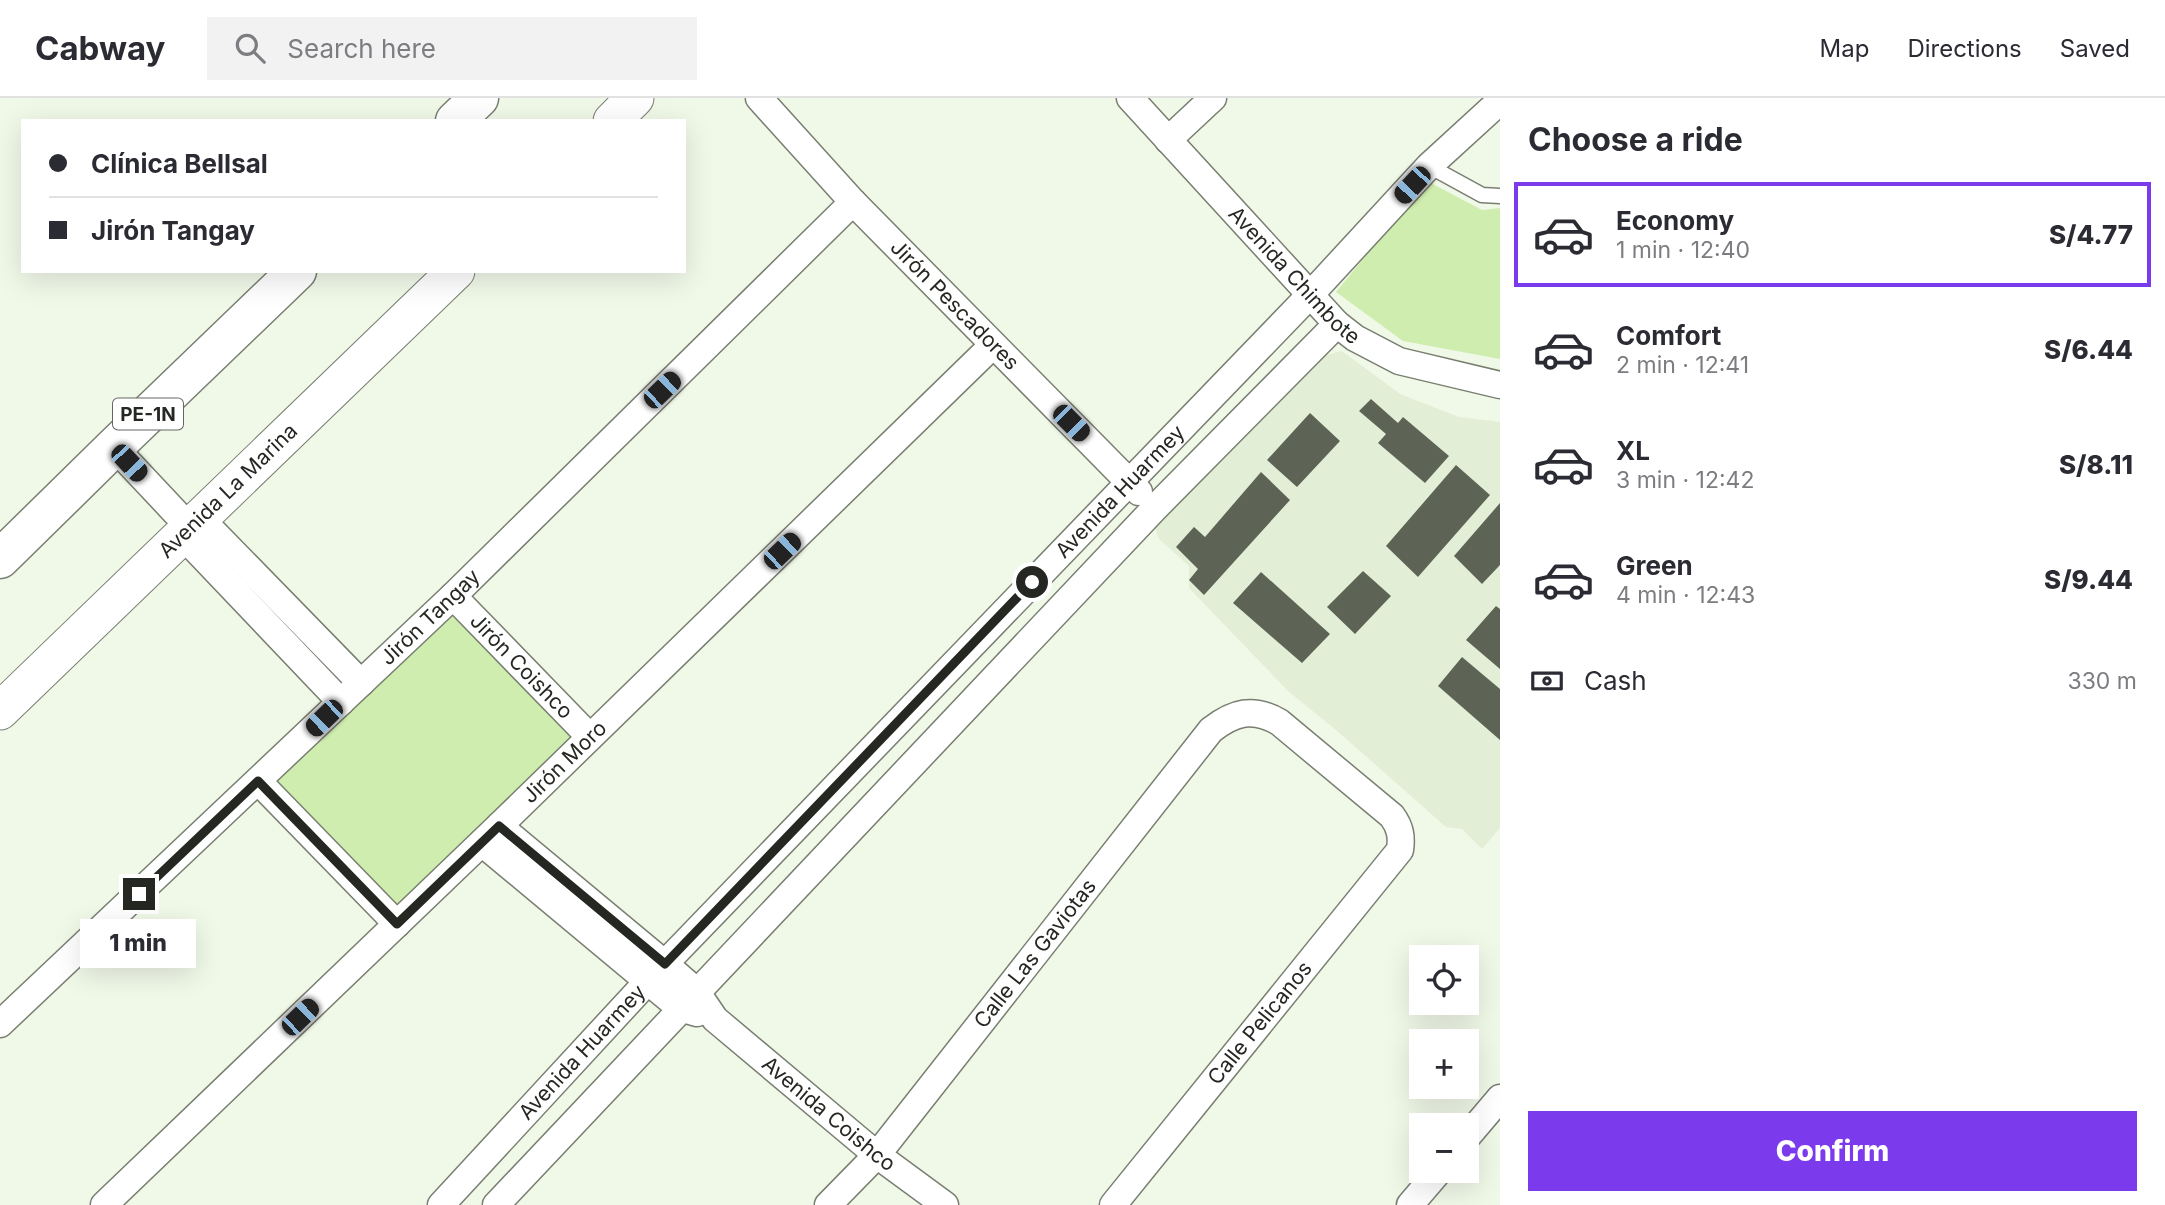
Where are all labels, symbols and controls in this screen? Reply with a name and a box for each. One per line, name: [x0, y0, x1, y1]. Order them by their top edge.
search box: [207, 17, 697, 80]
text: Cabway: [35, 28, 165, 68]
icon: search: [231, 29, 269, 67]
text: Search here: [287, 33, 436, 64]
text: Map: [1820, 34, 1869, 63]
text: Directions: [1907, 34, 2022, 63]
text: Saved: [2060, 34, 2130, 63]
text: Choose a ride: [1528, 120, 1743, 159]
text: Clínica Bellsal: [91, 148, 268, 179]
car: [1390, 162, 1435, 208]
street label: Avenida Chimbote: [1224, 201, 1365, 349]
icon: car: [1532, 203, 1595, 266]
text: Economy: [1616, 205, 1734, 236]
text: Jirón Tangay: [91, 215, 255, 246]
text: S/4.77: [2049, 219, 2133, 250]
street label: Jirón Pescadores: [886, 235, 1025, 375]
text: 1 min · 12:40: [1616, 236, 1750, 264]
icon: car: [1532, 318, 1595, 381]
text: Comfort: [1616, 320, 1721, 351]
text: S/6.44: [2044, 334, 2133, 365]
text: 2 min · 12:41: [1616, 351, 1749, 379]
car: [640, 368, 685, 412]
road number: PE-1N: [113, 398, 183, 430]
car: [1049, 401, 1094, 445]
street label: Avenida La Marina: [153, 418, 302, 563]
street label: Avenida Huarmey: [1050, 420, 1190, 563]
icon: car: [1532, 433, 1595, 496]
text: XL: [1616, 435, 1650, 466]
car: [107, 440, 152, 486]
text: S/8.11: [2059, 449, 2133, 480]
text: 3 min · 12:42: [1616, 466, 1754, 494]
car: [760, 529, 805, 573]
icon: car: [1532, 548, 1595, 611]
text: Green: [1616, 550, 1693, 581]
street label: Jirón Tangay: [375, 564, 485, 670]
text: S/9.44: [2044, 564, 2133, 595]
route start: [1016, 566, 1048, 598]
text: 4 min · 12:43: [1616, 581, 1755, 609]
street label: Jirón Coishco: [465, 608, 578, 724]
icon: cash: [1528, 662, 1566, 700]
text: Cash: [1584, 665, 1647, 696]
text: 330 m: [2067, 667, 2137, 695]
car: [302, 696, 347, 740]
street label: Jirón Moro: [517, 715, 611, 808]
street label: Calle Las Gaviotas: [969, 874, 1101, 1033]
route end: [123, 878, 155, 910]
callout: 1 min: [81, 918, 197, 968]
text: 1 min: [109, 929, 167, 957]
map controls: [1409, 945, 1479, 1183]
button: locate: [1409, 945, 1479, 1015]
street label: Calle Pelicanos: [1202, 956, 1317, 1089]
street label: Avenida Huarmey: [513, 979, 650, 1125]
car: [278, 995, 323, 1039]
button: +: [1409, 1029, 1479, 1099]
street label: Avenida Coishco: [757, 1051, 901, 1176]
button: Confirm: [1528, 1111, 2137, 1191]
button: −: [1409, 1113, 1479, 1183]

